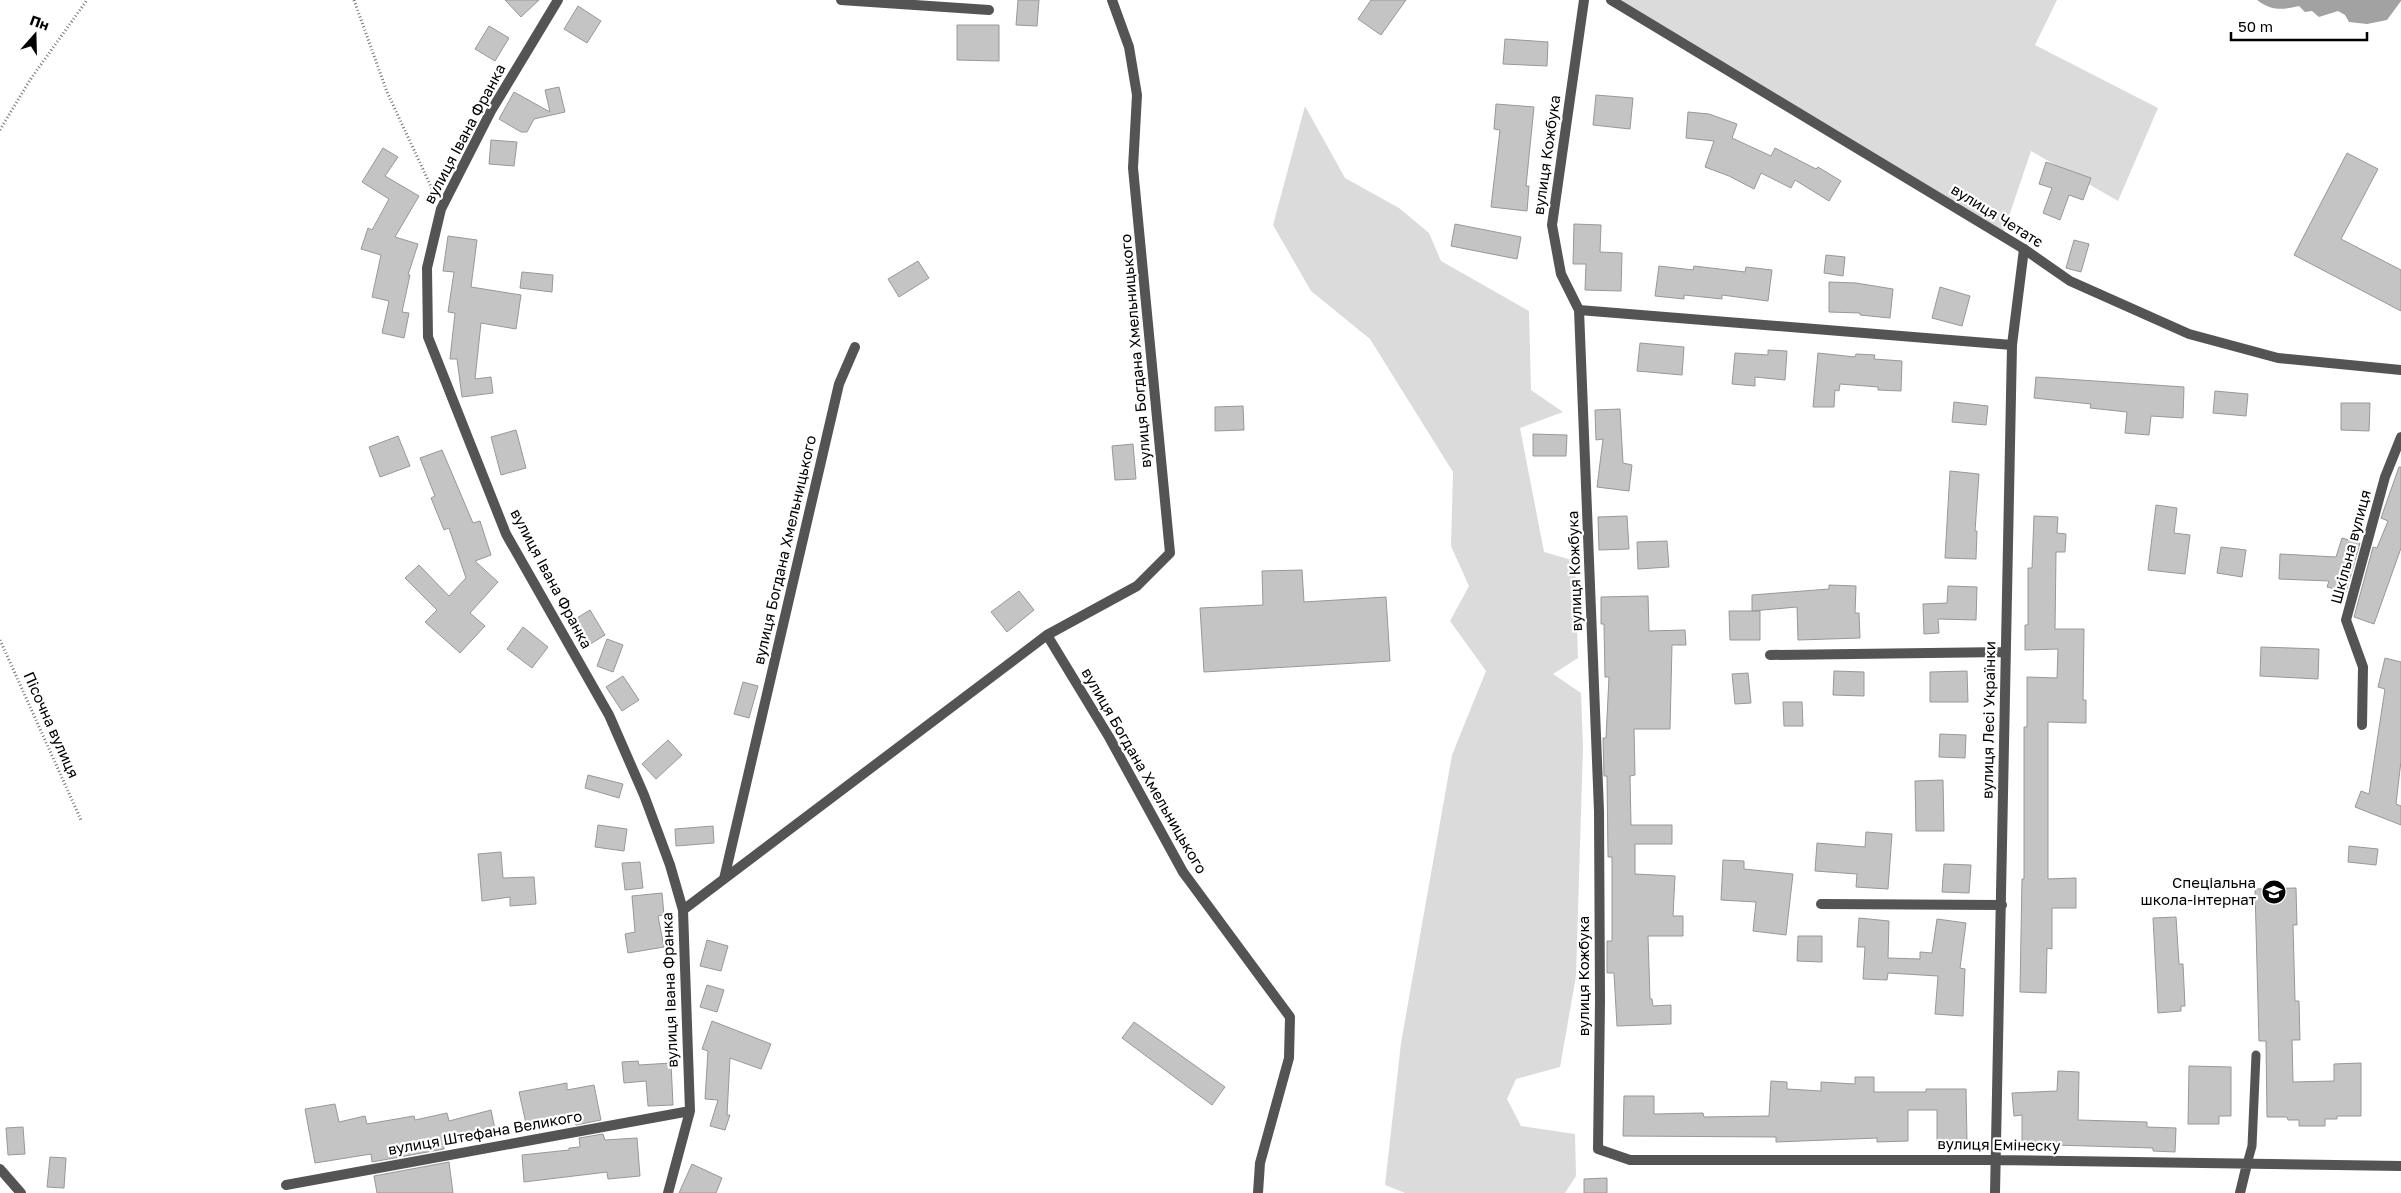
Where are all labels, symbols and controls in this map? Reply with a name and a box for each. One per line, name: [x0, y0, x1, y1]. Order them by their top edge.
north arrow: [10, 10, 60, 60]
scale bar: [2231, 10, 2367, 42]
text: Пн: [28, 11, 51, 34]
text: 50 m: [2238, 17, 2273, 35]
street label: вулиця Івана Франка: [420, 61, 509, 206]
street label: вулиця Кожбука: [1529, 94, 1563, 216]
street label: вулиця Четатє: [1948, 180, 2047, 251]
street label: вулиця Богдана Хмельницького: [1116, 233, 1154, 469]
street label: вулиця Богдана Хмельницького: [749, 433, 819, 666]
street label: Шкільна вулиця: [2326, 488, 2374, 606]
street label: вулиця Івана Франка: [507, 506, 596, 651]
street label: вулиця Кожбука: [1563, 510, 1585, 632]
street label: вулиця Лесі Українки: [1978, 641, 1998, 799]
street label: вулиця Богдана Хмельницького: [1078, 664, 1211, 877]
street label: Пісочна вулиця: [20, 669, 83, 780]
place label: Спеціальна школа-інтернат: [2141, 873, 2257, 908]
school or university icon: Спеціальна школа-інтернат: [2261, 879, 2287, 905]
street label: вулиця Івана Франка: [657, 912, 681, 1068]
street label: вулиця Кожбука: [1574, 916, 1592, 1036]
street label: вулиця Штефана Великого: [386, 1106, 583, 1158]
street label: вулиця Емінеску: [1937, 1134, 2061, 1154]

